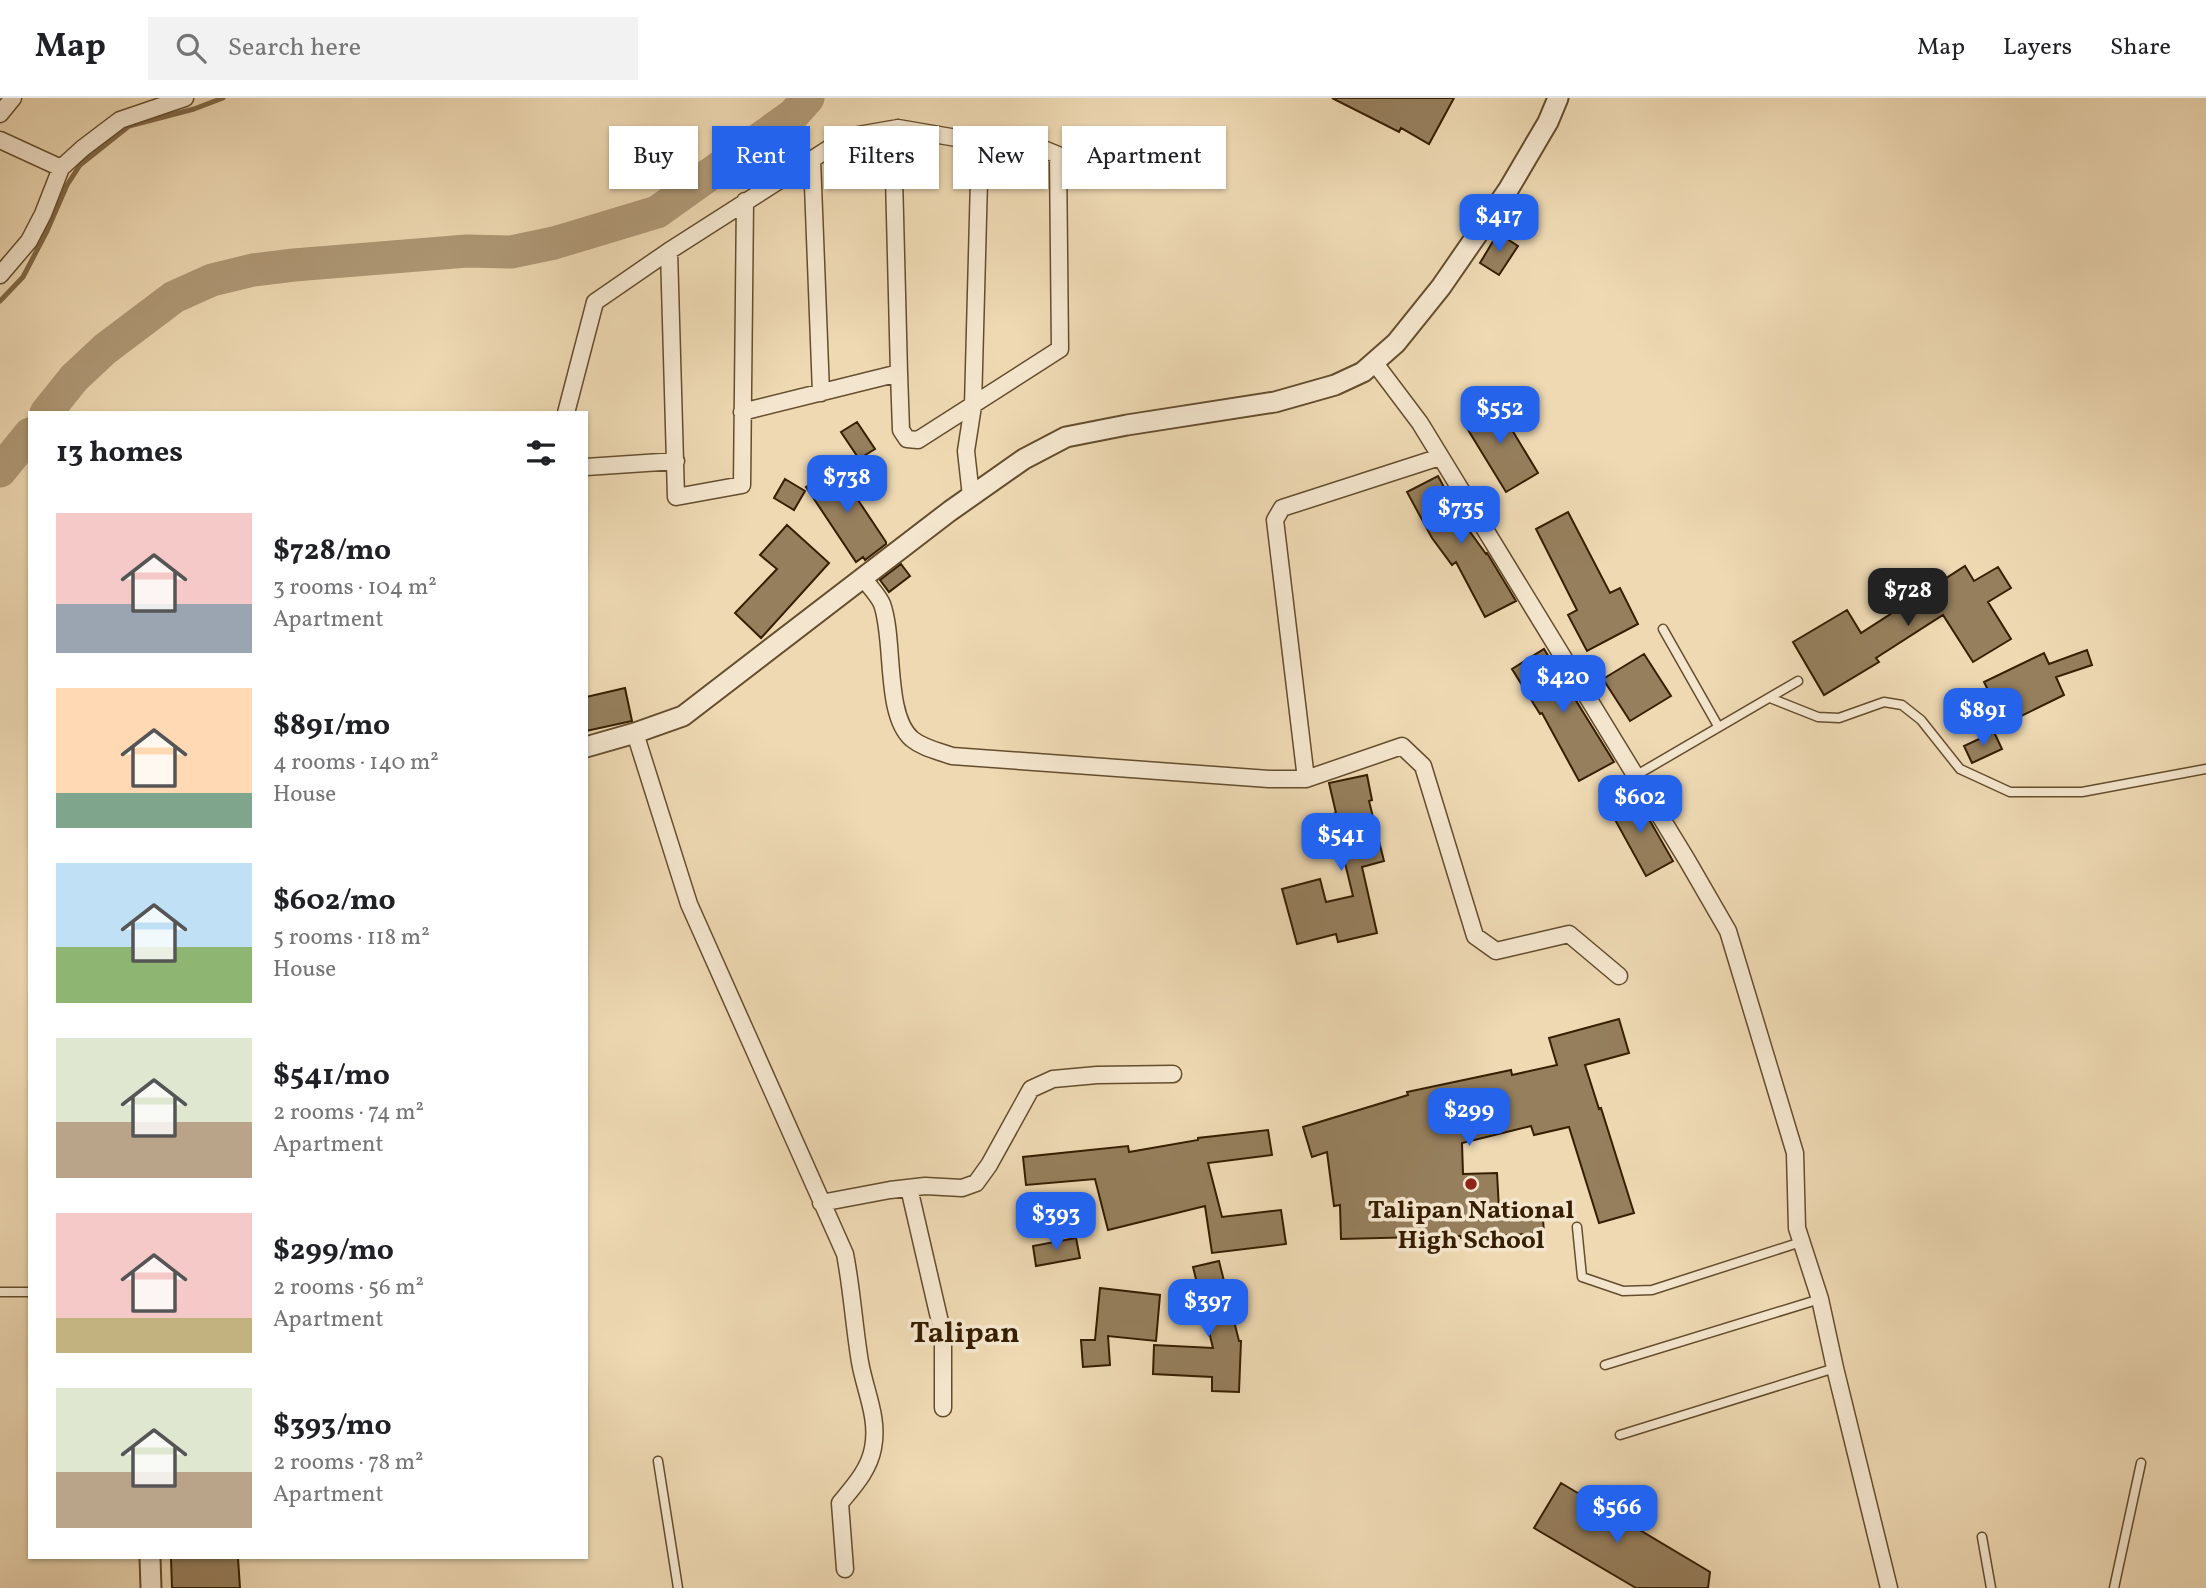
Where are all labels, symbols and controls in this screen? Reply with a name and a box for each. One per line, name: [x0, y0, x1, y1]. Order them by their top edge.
search box: [148, 17, 638, 80]
text: Map: [35, 25, 106, 71]
icon: search: [172, 29, 210, 67]
text: Search here: [228, 30, 361, 66]
text: Map: [1917, 31, 1965, 65]
text: Layers: [2003, 31, 2072, 65]
text: Share: [2110, 31, 2171, 65]
chip: Buy: [609, 126, 698, 189]
chip: Rent: [712, 126, 810, 189]
chip: Filters: [824, 126, 939, 189]
chip: New: [953, 126, 1048, 189]
chip: Apartment: [1062, 126, 1226, 189]
pin: $417: [1458, 194, 1540, 254]
text: $417: [1475, 201, 1523, 233]
pin: $552: [1459, 386, 1541, 446]
text: $552: [1477, 393, 1523, 425]
text: 13 homes: [56, 432, 183, 474]
icon: filters: [522, 434, 560, 472]
pin: $738: [806, 456, 888, 515]
text: $738: [823, 462, 871, 494]
pin: $735: [1420, 486, 1502, 546]
text: $735: [1438, 493, 1484, 525]
text: $728/mo: [273, 530, 391, 572]
icon: home: [112, 541, 196, 625]
pin: $728: [1867, 568, 1949, 628]
text: 3 rooms · 104 m²: [273, 572, 437, 604]
text: $728: [1884, 575, 1932, 607]
text: Apartment: [273, 604, 384, 636]
pin: $420: [1522, 656, 1604, 715]
text: $420: [1537, 662, 1589, 694]
pin: $891: [1942, 688, 2024, 748]
text: $891: [1959, 695, 2007, 727]
text: $891/mo: [273, 705, 390, 747]
icon: home: [112, 716, 196, 800]
text: 4 rooms · 140 m²: [273, 747, 439, 779]
pin: $602: [1599, 776, 1681, 835]
text: House: [273, 779, 336, 811]
text: $602: [1614, 782, 1666, 814]
pin: $541: [1300, 814, 1382, 873]
text: $541: [1317, 820, 1365, 852]
text: $602/mo: [273, 880, 396, 922]
icon: home: [112, 891, 196, 975]
text: 5 rooms · 118 m²: [273, 922, 430, 954]
text: House: [273, 954, 336, 986]
text: $541/mo: [273, 1055, 390, 1097]
icon: home: [112, 1066, 196, 1150]
pin: $299: [1428, 1088, 1510, 1148]
text: $299: [1444, 1095, 1494, 1127]
text: 2 rooms · 74 m²: [273, 1097, 424, 1129]
text: Apartment: [273, 1129, 384, 1161]
marker: Talipan National High School: [1463, 1176, 1479, 1192]
pin: $393: [1015, 1192, 1097, 1252]
place label: Talipan National High School: [1368, 1193, 1574, 1259]
text: $393: [1032, 1199, 1080, 1231]
text: $299/mo: [273, 1230, 394, 1272]
icon: home: [112, 1241, 196, 1325]
text: 2 rooms · 56 m²: [273, 1272, 424, 1304]
pin: $397: [1167, 1280, 1249, 1339]
text: $397: [1184, 1286, 1232, 1318]
text: Apartment: [273, 1304, 384, 1336]
district label: Talipan: [910, 1313, 1020, 1355]
text: $393/mo: [273, 1405, 392, 1447]
icon: home: [112, 1416, 196, 1500]
text: 2 rooms · 78 m²: [273, 1447, 424, 1479]
text: Apartment: [273, 1479, 384, 1511]
pin: $566: [1576, 1486, 1658, 1545]
text: $566: [1592, 1492, 1642, 1524]

